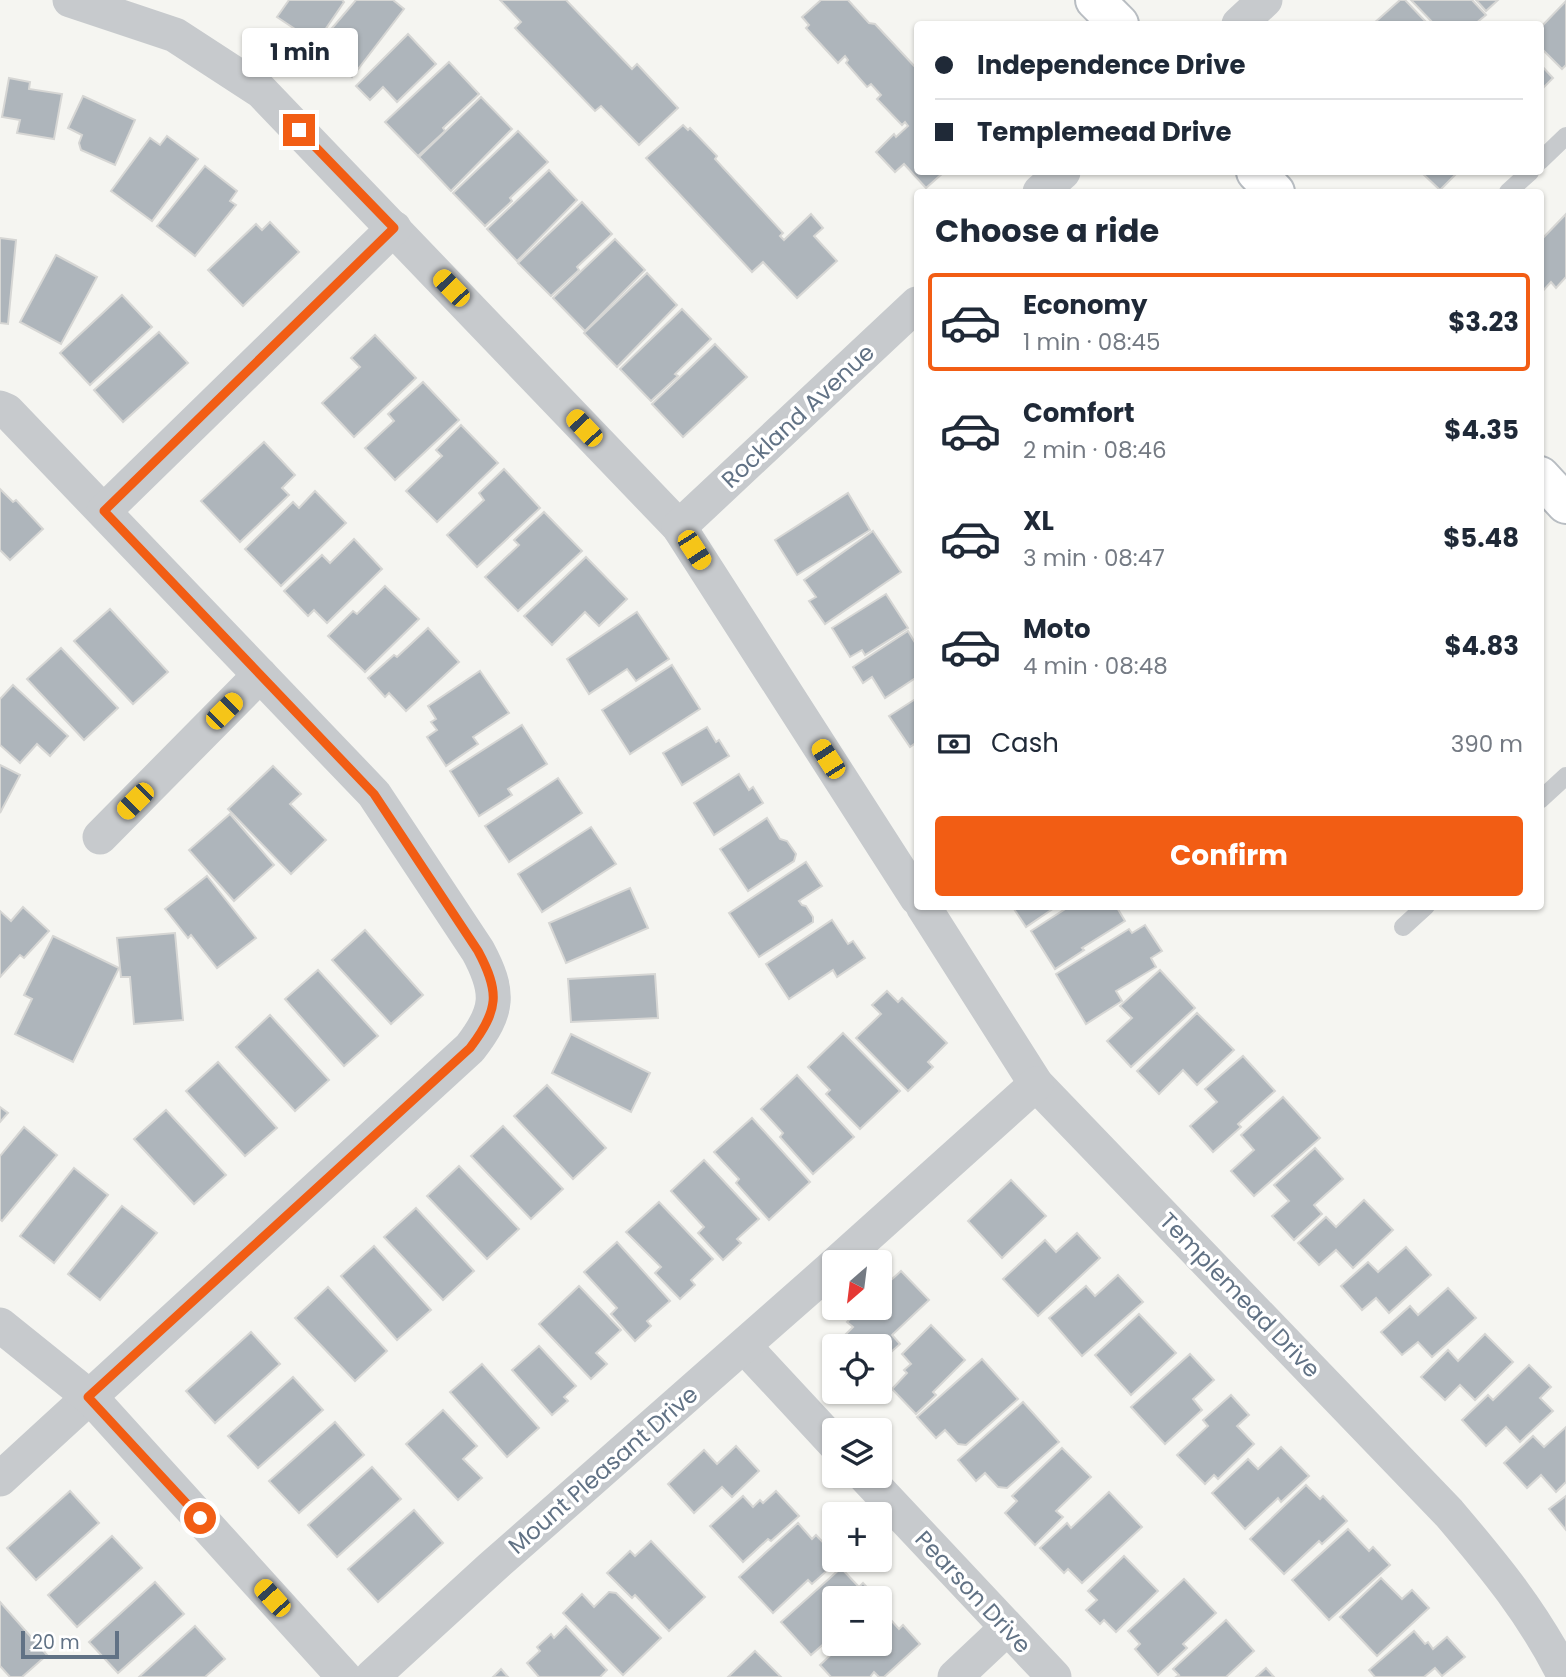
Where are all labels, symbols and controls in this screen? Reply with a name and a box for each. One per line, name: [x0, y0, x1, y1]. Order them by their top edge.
callout: 1 min: [241, 29, 357, 78]
text: 1 min: [270, 36, 330, 68]
text: Independence Drive: [977, 47, 1246, 83]
route end: [283, 114, 315, 146]
text: Templemead Drive: [977, 114, 1232, 150]
text: Choose a ride: [935, 208, 1159, 253]
car: [429, 266, 474, 310]
text: Economy: [1023, 287, 1147, 323]
icon: car: [939, 291, 1002, 354]
text: $3.23: [1448, 304, 1519, 340]
text: 1 min · 08:45: [1023, 326, 1161, 358]
street label: Rockland Avenue: [715, 337, 881, 495]
text: Comfort: [1023, 395, 1135, 431]
icon: car: [939, 399, 1002, 462]
car: [562, 405, 607, 451]
text: $4.35: [1444, 412, 1519, 448]
text: 2 min · 08:46: [1023, 434, 1167, 466]
text: XL: [1023, 503, 1054, 539]
icon: car: [939, 507, 1002, 570]
text: $5.48: [1443, 520, 1519, 556]
car: [674, 527, 715, 573]
text: 3 min · 08:47: [1023, 542, 1165, 574]
text: Moto: [1023, 611, 1091, 647]
icon: car: [939, 615, 1002, 678]
text: $4.83: [1444, 628, 1519, 664]
text: 4 min · 08:48: [1023, 650, 1168, 682]
car: [202, 689, 247, 733]
icon: cash: [935, 725, 973, 763]
text: Cash: [991, 725, 1059, 761]
text: 390 m: [1451, 728, 1523, 760]
car: [808, 736, 849, 782]
car: [113, 779, 158, 823]
button: Confirm: [935, 816, 1523, 896]
street label: Templemead Drive: [1153, 1205, 1327, 1385]
north arrow: [822, 1250, 892, 1320]
map controls: [822, 1250, 892, 1656]
button: locate: [822, 1334, 892, 1404]
street label: Mount Pleasant Drive: [501, 1379, 705, 1561]
button: layers: [822, 1418, 892, 1488]
route start: [184, 1502, 216, 1534]
button: +: [822, 1502, 892, 1572]
street label: Pearson Drive: [908, 1524, 1038, 1660]
car: [251, 1575, 294, 1621]
button: −: [822, 1586, 892, 1656]
scale bar: [21, 1628, 119, 1660]
text: 20 m: [32, 1629, 80, 1656]

